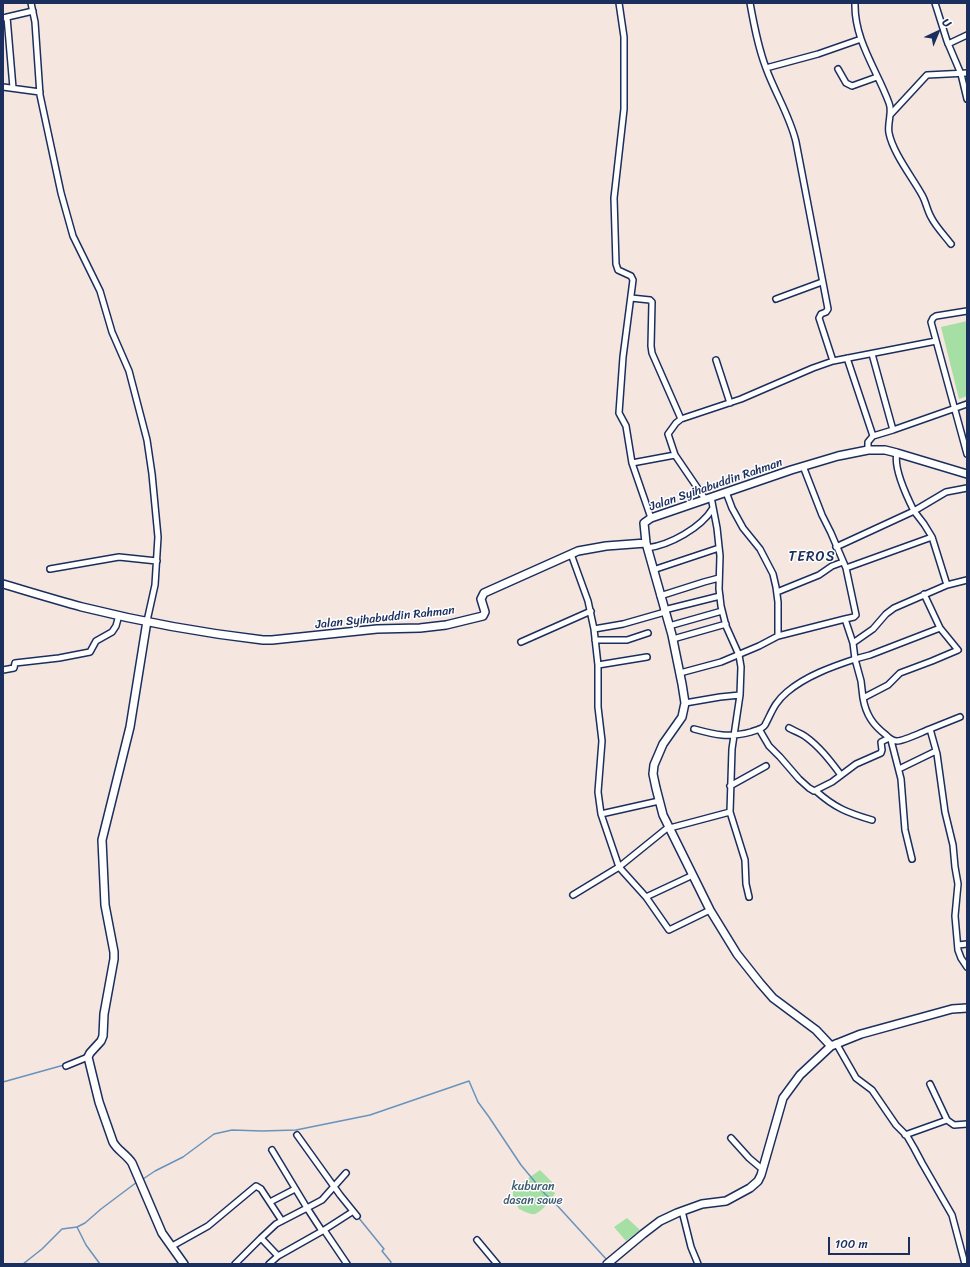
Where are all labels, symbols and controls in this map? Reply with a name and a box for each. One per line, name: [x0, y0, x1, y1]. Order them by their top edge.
north arrow: [918, 12, 958, 52]
text: U: [937, 14, 956, 32]
street label: Jalan Syihabuddin Rahman: [648, 455, 784, 515]
district label: TEROS: [789, 549, 835, 565]
street label: Jalan Syihabuddin Rahman: [315, 604, 455, 632]
park label: kuburan dasan sawe: [503, 1180, 563, 1208]
scale bar: [830, 1229, 912, 1255]
text: 100 m: [835, 1233, 868, 1255]

